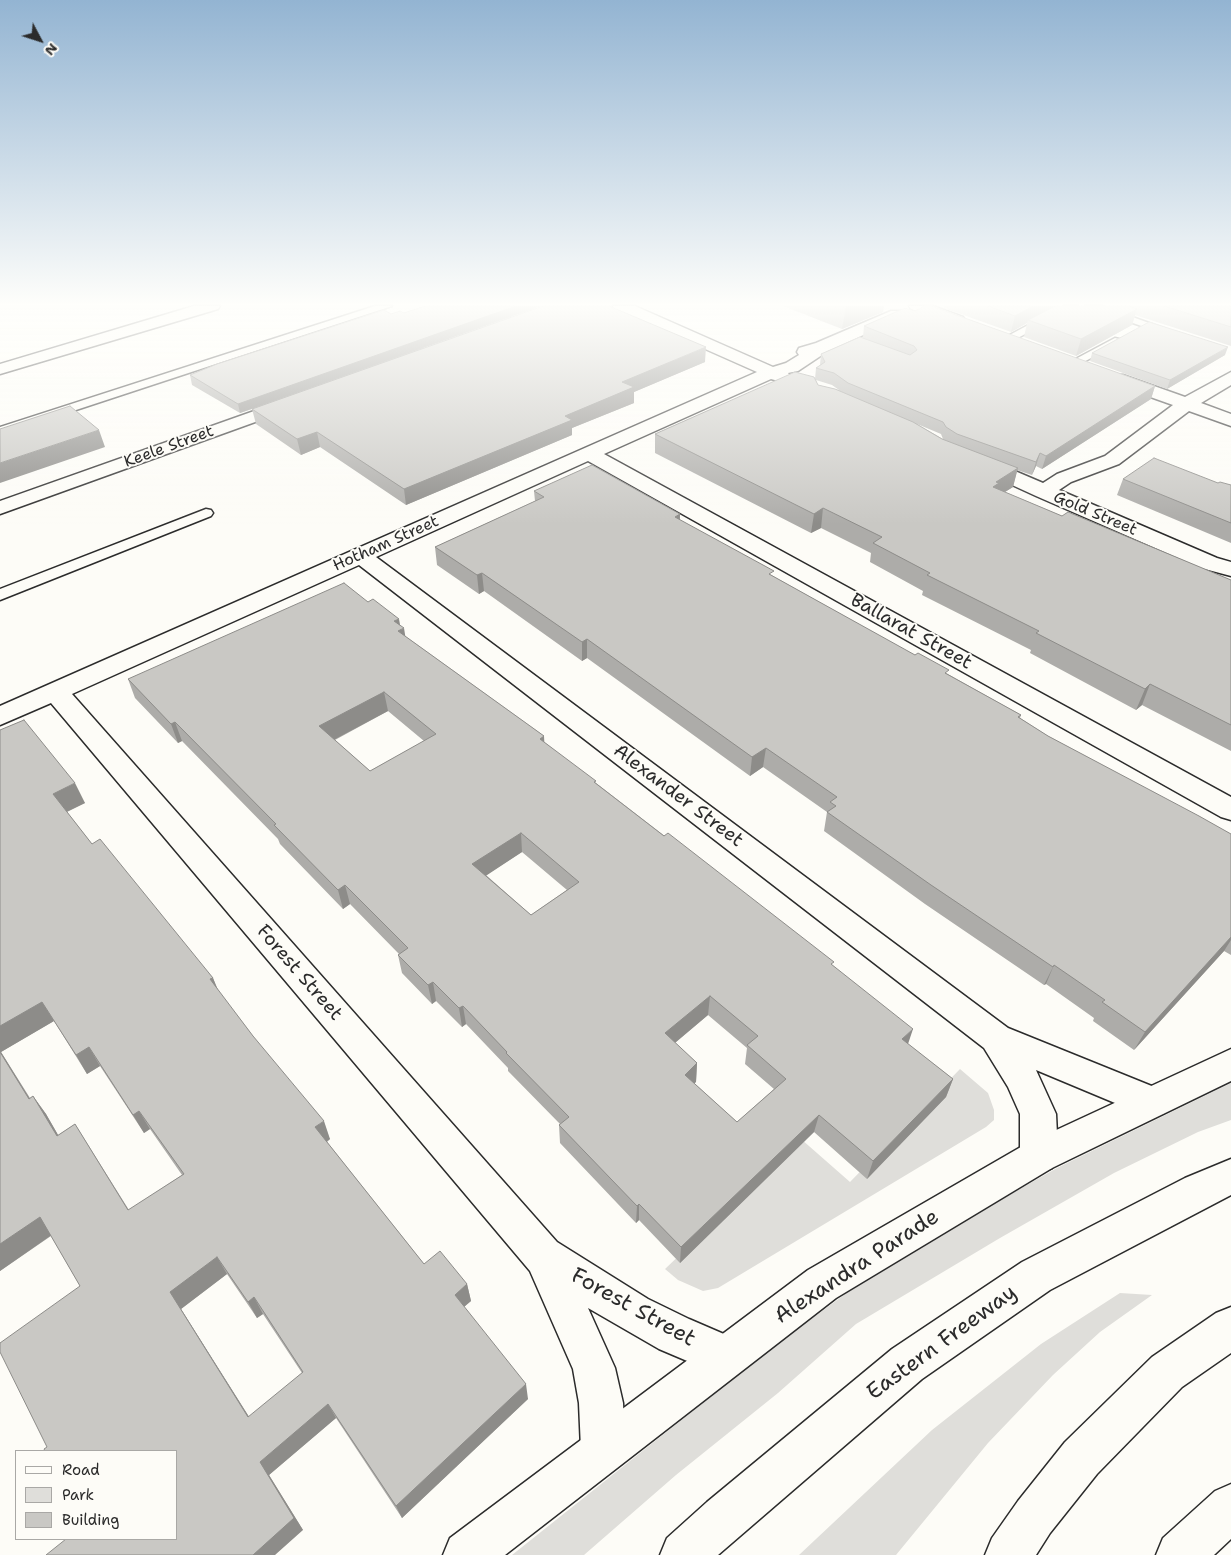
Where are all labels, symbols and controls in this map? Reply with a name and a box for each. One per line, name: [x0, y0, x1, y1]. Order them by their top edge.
north arrow: [15, 15, 65, 65]
text: N: [41, 40, 62, 60]
street label: Keele Street: [122, 422, 216, 472]
street label: Gold Street: [1050, 488, 1140, 540]
street label: Hotham Street: [330, 512, 442, 576]
street label: Ballarat Street: [846, 589, 976, 675]
street label: Alexander Street: [609, 740, 747, 852]
street label: Forest Street: [251, 921, 347, 1025]
street label: Alexandra Parade: [770, 1204, 944, 1330]
street label: Forest Street: [566, 1263, 700, 1353]
street label: Eastern Freeway: [862, 1280, 1022, 1406]
legend: [15, 1450, 178, 1540]
text: Road: [62, 1460, 100, 1480]
text: Park: [62, 1485, 94, 1505]
text: Building: [62, 1510, 119, 1530]

